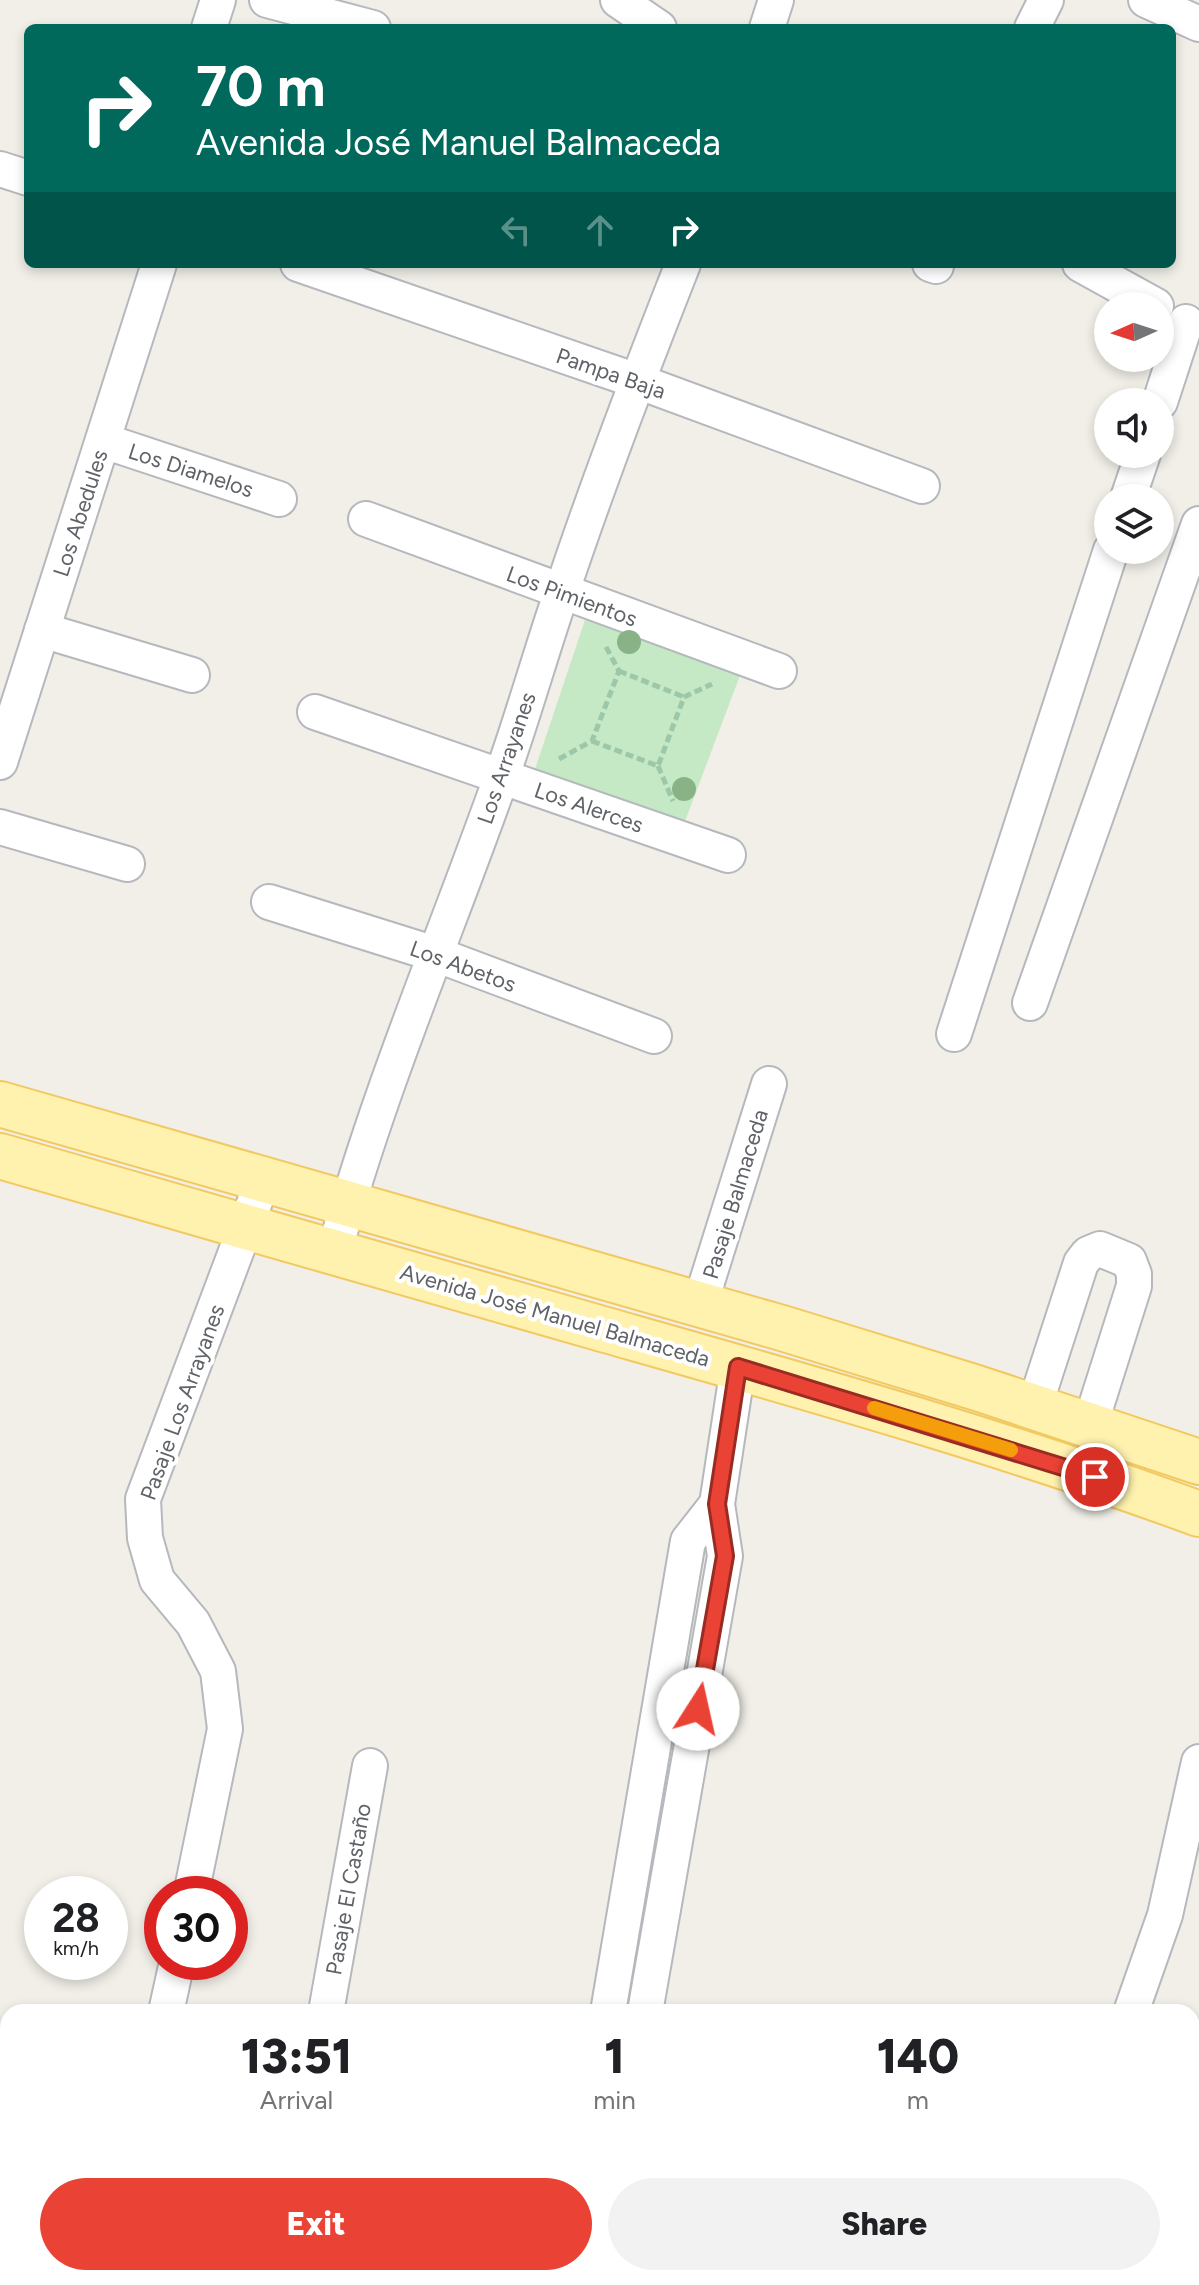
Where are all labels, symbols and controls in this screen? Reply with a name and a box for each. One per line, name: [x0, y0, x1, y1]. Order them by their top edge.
text: 70 m: [196, 53, 326, 120]
icon: right: [64, 56, 168, 160]
text: Avenida José Manuel Balmaceda: [196, 121, 721, 164]
icon: left: [494, 208, 538, 252]
icon: ahead: [578, 208, 622, 252]
icon: right: [662, 208, 706, 252]
north arrow: [1094, 292, 1174, 372]
map controls: [1094, 292, 1174, 564]
street label: Pampa Baja: [553, 342, 669, 405]
button: sound: [1094, 388, 1174, 468]
street label: Los Diamelos: [125, 438, 257, 503]
street label: Los Abedules: [47, 446, 114, 580]
button: layers: [1094, 484, 1174, 564]
street label: Los Pimientos: [503, 560, 641, 633]
street label: Los Arrayanes: [471, 689, 542, 828]
street label: Los Alerces: [531, 776, 647, 839]
street label: Los Abetos: [406, 935, 520, 998]
street label: Pasaje Balmaceda: [697, 1106, 774, 1282]
street label: Avenida José Manuel Balmaceda: [397, 1258, 713, 1373]
street label: Pasaje Los Arrayanes: [134, 1301, 230, 1504]
pin: [1061, 1443, 1129, 1511]
icon: arrive: [1073, 1455, 1117, 1499]
position arrow: [656, 1667, 740, 1751]
street label: Pasaje El Castaño: [320, 1801, 377, 1977]
speed limit sign: 30: [144, 1876, 248, 1980]
text: 28: [52, 1894, 100, 1942]
text: km/h: [53, 1936, 99, 1960]
text: 13:51: [241, 2027, 352, 2085]
text: 1: [604, 2027, 625, 2085]
text: 140: [877, 2027, 959, 2085]
text: Arrival: [260, 2084, 333, 2116]
text: min: [593, 2084, 636, 2116]
text: m: [907, 2084, 929, 2116]
button: Exit: [40, 2178, 592, 2270]
button: Share: [608, 2178, 1160, 2270]

